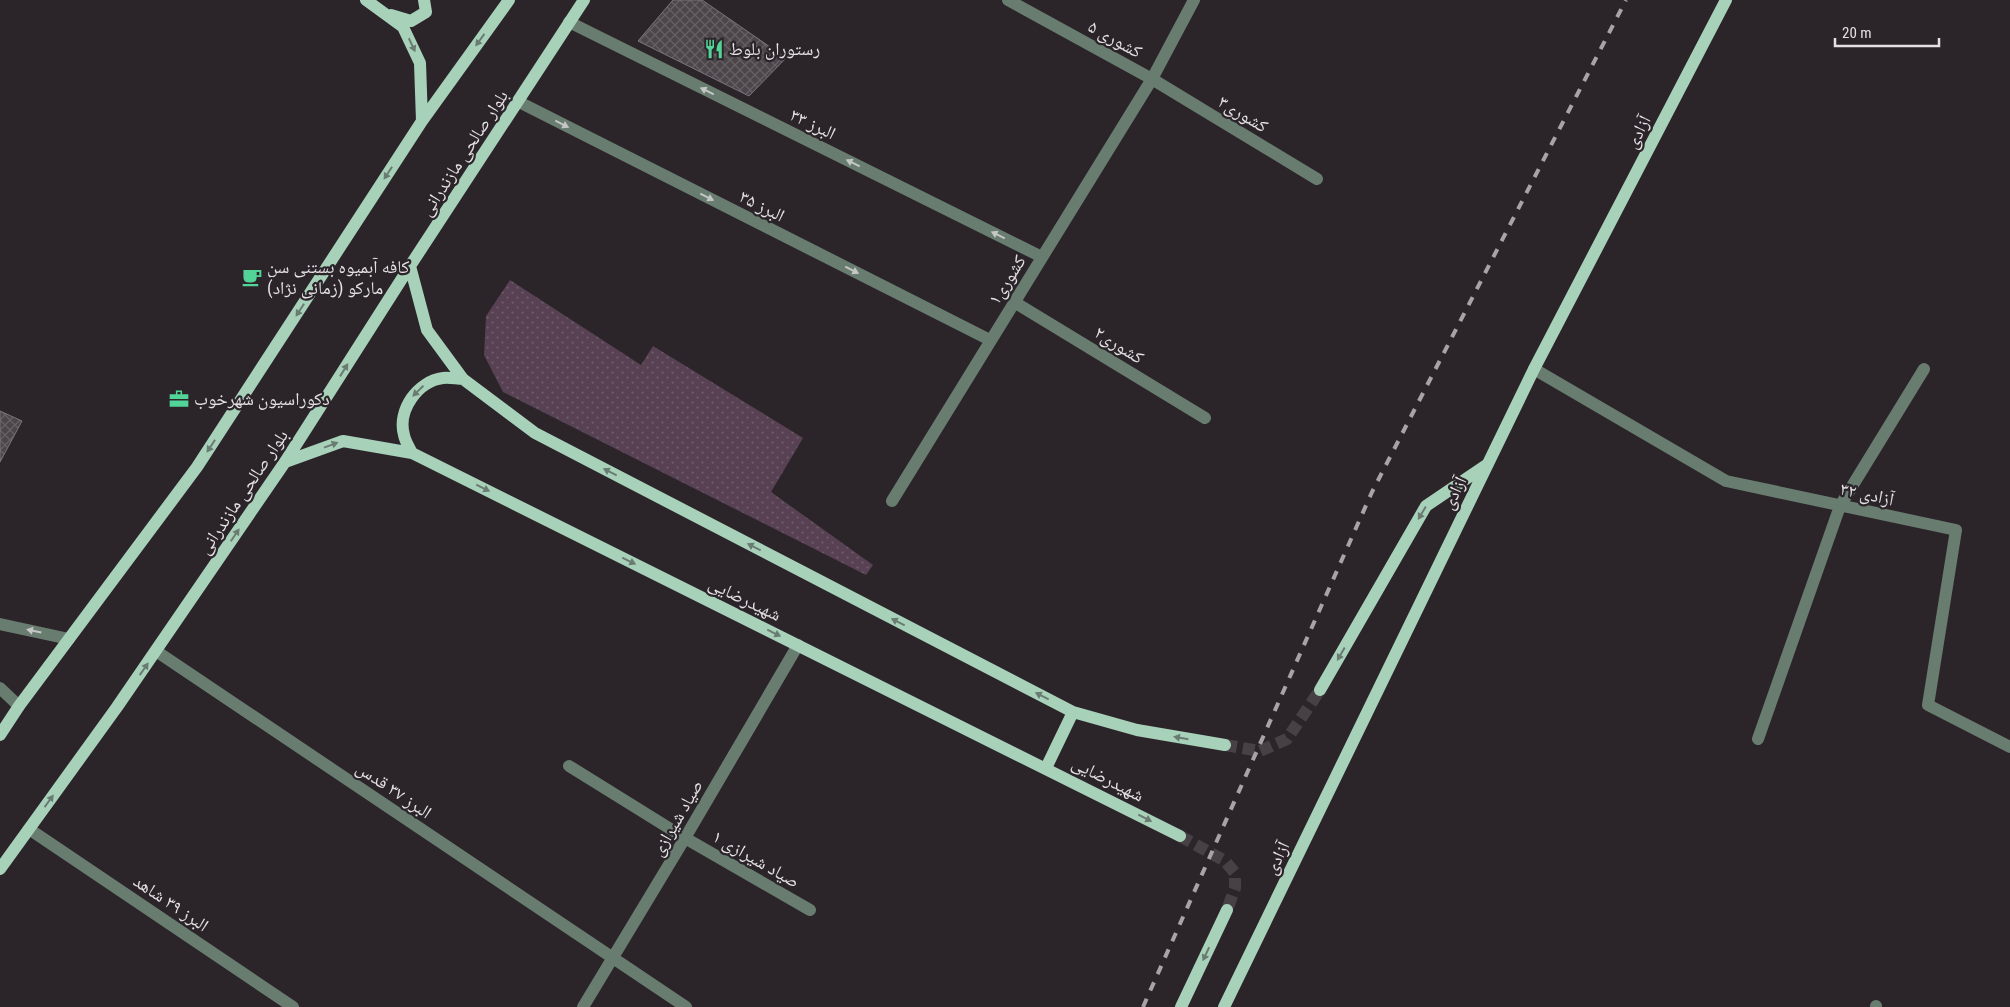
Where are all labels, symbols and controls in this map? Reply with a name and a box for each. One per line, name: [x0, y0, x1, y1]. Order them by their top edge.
street label: کشوری ۵: [1084, 15, 1146, 63]
scale bar: [1835, 15, 1939, 47]
text: 20 m: [1842, 24, 1872, 42]
one-way arrow: [476, 33, 486, 46]
one-way arrow: [407, 38, 416, 53]
restaurant icon: رستوران بلوط: [703, 38, 725, 60]
place label: رستوران بلوط: [729, 38, 820, 60]
street label: بلوار صالحی مازندرانی: [415, 86, 513, 220]
one-way arrow: [700, 86, 714, 94]
street label: کشوری۳: [1214, 91, 1272, 138]
street label: البرز ۳۳: [787, 104, 839, 144]
street label: آزادی: [1620, 111, 1656, 152]
one-way arrow: [555, 120, 569, 128]
one-way arrow: [846, 159, 860, 167]
one-way arrow: [383, 166, 393, 180]
street label: البرز ۳۵: [736, 185, 788, 226]
one-way arrow: [700, 193, 714, 201]
one-way arrow: [991, 231, 1005, 239]
street label: کشوری۱: [983, 251, 1031, 309]
place label: کافه آبمیوه بستنی سن مارکو (زمانی نژاد): [267, 256, 410, 299]
cafe icon: کافه آبمیوه بستنی سن مارکو (زمانی نژاد): [241, 266, 263, 288]
one-way arrow: [845, 267, 859, 275]
one-way arrow: [295, 303, 305, 316]
street label: کشوری۲: [1090, 321, 1148, 369]
one-way arrow: [339, 363, 349, 377]
one-way arrow: [412, 385, 424, 397]
office icon: دکوراسیون شهرخوب: [168, 388, 190, 410]
place label: دکوراسیون شهرخوب: [194, 388, 330, 410]
street label: بلوار صالحی مازندرانی: [193, 425, 293, 559]
one-way arrow: [207, 439, 216, 452]
one-way arrow: [324, 441, 339, 449]
one-way arrow: [602, 468, 617, 476]
street label: آزادی: [1437, 472, 1472, 513]
street label: آزادی ۳۲: [1838, 478, 1896, 511]
one-way arrow: [476, 484, 491, 492]
one-way arrow: [1417, 507, 1426, 520]
one-way arrow: [230, 528, 240, 542]
one-way arrow: [747, 543, 761, 551]
one-way arrow: [622, 557, 636, 565]
street label: شهیدرضایی: [705, 572, 785, 626]
one-way arrow: [891, 618, 905, 626]
one-way arrow: [27, 627, 42, 635]
one-way arrow: [767, 629, 781, 637]
one-way arrow: [1336, 647, 1345, 660]
one-way arrow: [139, 662, 149, 676]
one-way arrow: [1035, 692, 1050, 700]
one-way arrow: [1173, 733, 1189, 741]
street label: شهیدرضایی: [1068, 752, 1148, 806]
street label: البرز ۳۷ قدس: [352, 757, 436, 823]
street label: صیاد شیرازی: [646, 776, 708, 860]
one-way arrow: [44, 795, 54, 808]
one-way arrow: [1138, 813, 1152, 822]
street label: صیاد شیرازی ۱: [709, 825, 803, 893]
street label: آزادی: [1260, 837, 1295, 878]
street label: البرز ۳۹ شاهد: [129, 870, 213, 936]
one-way arrow: [1202, 946, 1211, 961]

